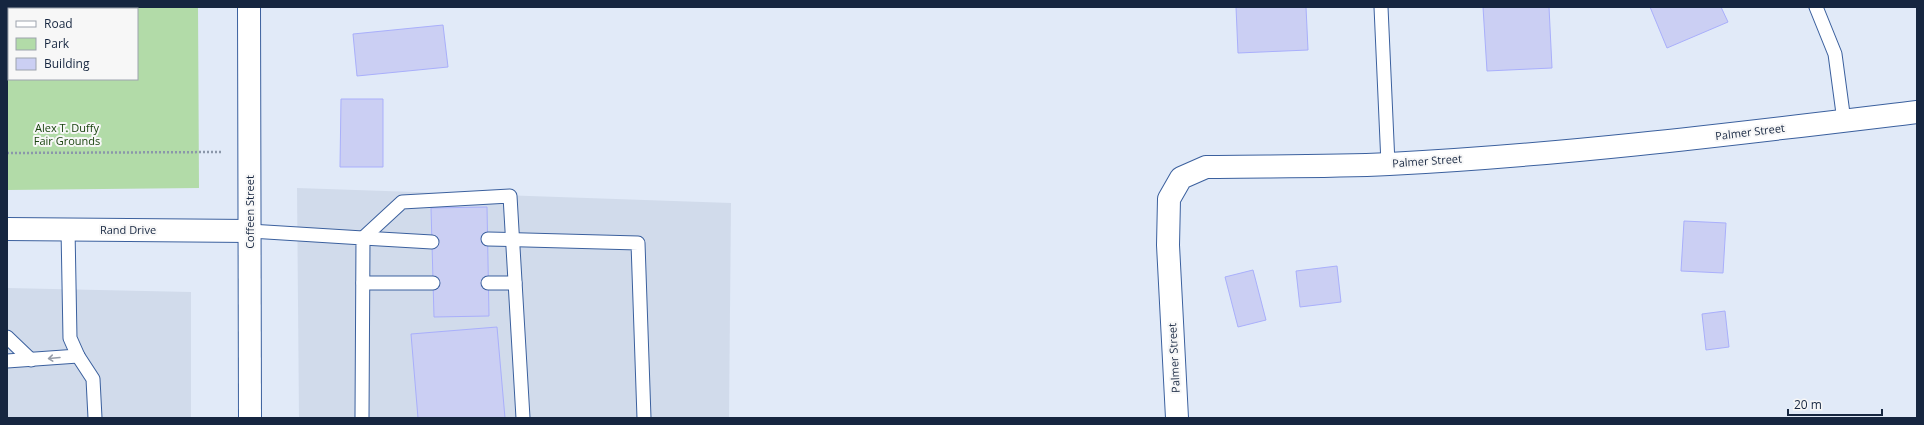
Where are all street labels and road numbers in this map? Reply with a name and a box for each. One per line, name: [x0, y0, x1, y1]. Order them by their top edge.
street label: Palmer Street: [1714, 120, 1786, 143]
street label: Palmer Street: [1392, 151, 1462, 170]
street label: Coffeen Street: [242, 175, 257, 249]
street label: Rand Drive: [100, 222, 156, 237]
street label: Palmer Street: [1164, 323, 1183, 393]

